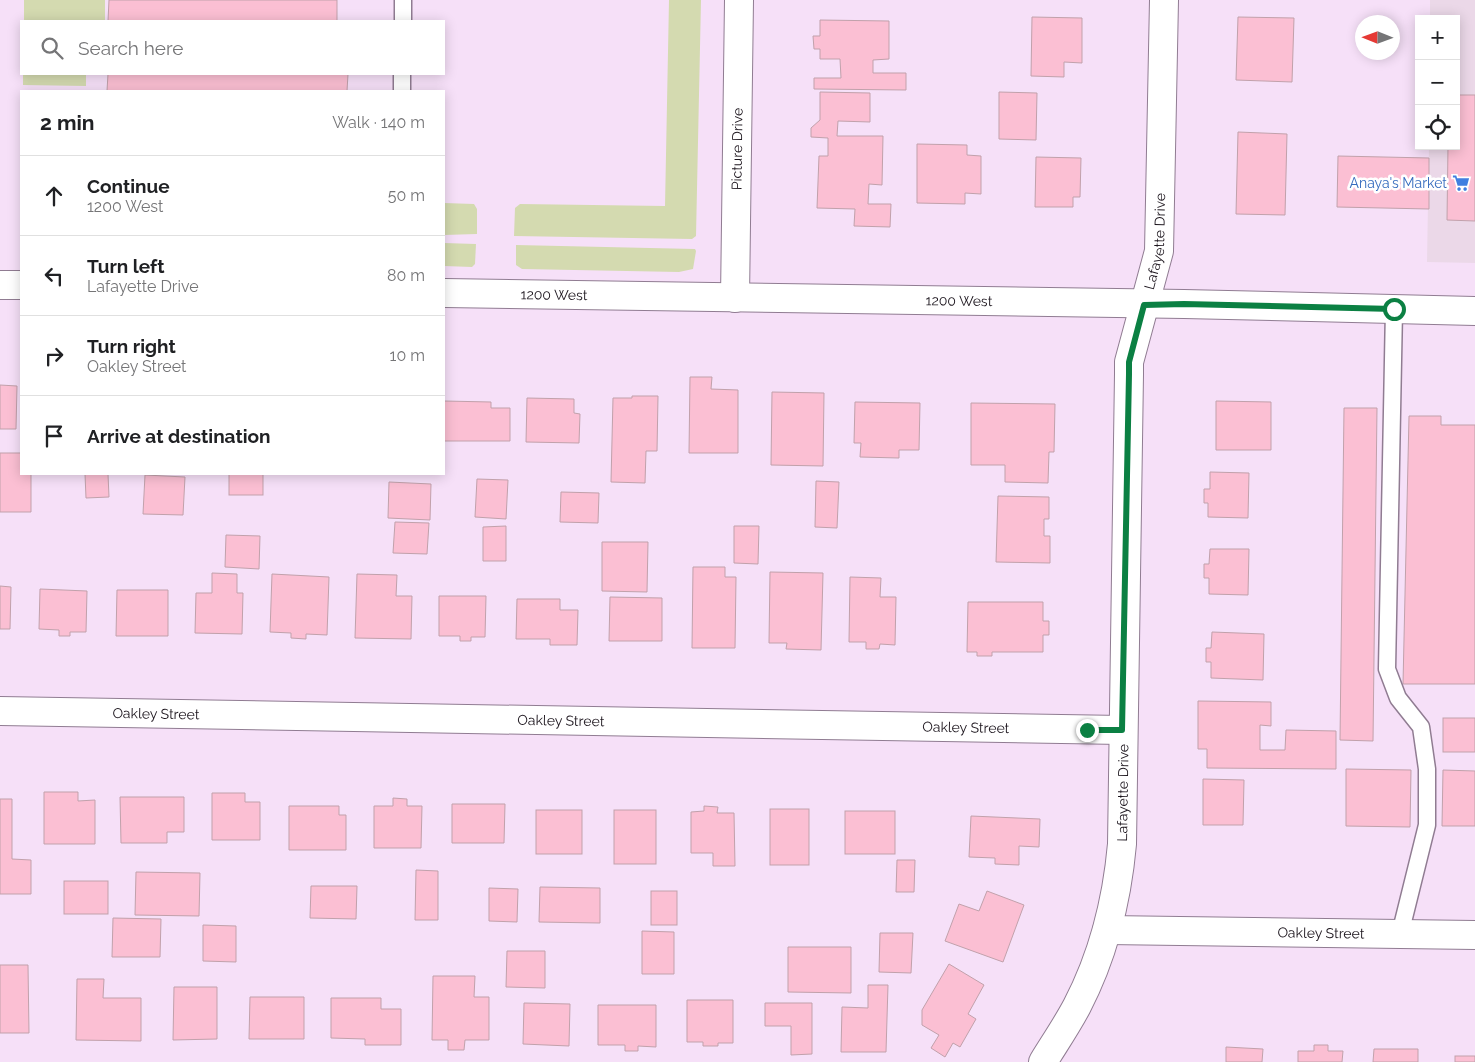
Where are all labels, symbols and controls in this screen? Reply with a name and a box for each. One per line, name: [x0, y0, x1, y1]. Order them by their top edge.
north arrow: [1355, 15, 1400, 60]
map controls: [1415, 15, 1460, 150]
button: +: [1415, 15, 1460, 60]
search box: [20, 20, 445, 75]
icon: search: [38, 34, 66, 62]
text: Search here: [78, 37, 184, 59]
button: −: [1415, 60, 1460, 105]
button: locate: [1415, 105, 1460, 150]
street label: Picture Drive: [728, 108, 746, 190]
text: 2 min: [40, 110, 94, 135]
text: Walk · 140 m: [332, 113, 425, 132]
supermarket icon: Anaya's Market: [1451, 173, 1471, 193]
text: Continue: [87, 175, 170, 197]
place label: Anaya's Market: [1350, 175, 1447, 191]
icon: ahead: [40, 182, 68, 210]
text: 50 m: [388, 186, 425, 205]
street label: Lafayette Drive: [1141, 193, 1168, 291]
text: 1200 West: [87, 197, 163, 216]
text: Turn left: [87, 255, 164, 277]
icon: left: [40, 262, 68, 290]
text: 80 m: [387, 266, 425, 285]
text: Lafayette Drive: [87, 277, 199, 296]
street label: 1200 West: [520, 286, 588, 303]
street label: 1200 West: [925, 292, 993, 309]
route start: [1383, 298, 1406, 321]
text: Turn right: [87, 335, 176, 357]
icon: right: [40, 342, 68, 370]
text: 10 m: [390, 346, 425, 365]
text: Oakley Street: [87, 357, 186, 376]
icon: arrive: [40, 422, 68, 450]
text: Arrive at destination: [87, 425, 271, 447]
street label: Oakley Street: [112, 705, 200, 722]
street label: Oakley Street: [517, 712, 605, 729]
street label: Oakley Street: [922, 719, 1010, 736]
route end: [1076, 719, 1099, 742]
street label: Lafayette Drive: [1114, 744, 1131, 842]
street label: Oakley Street: [1277, 924, 1365, 942]

